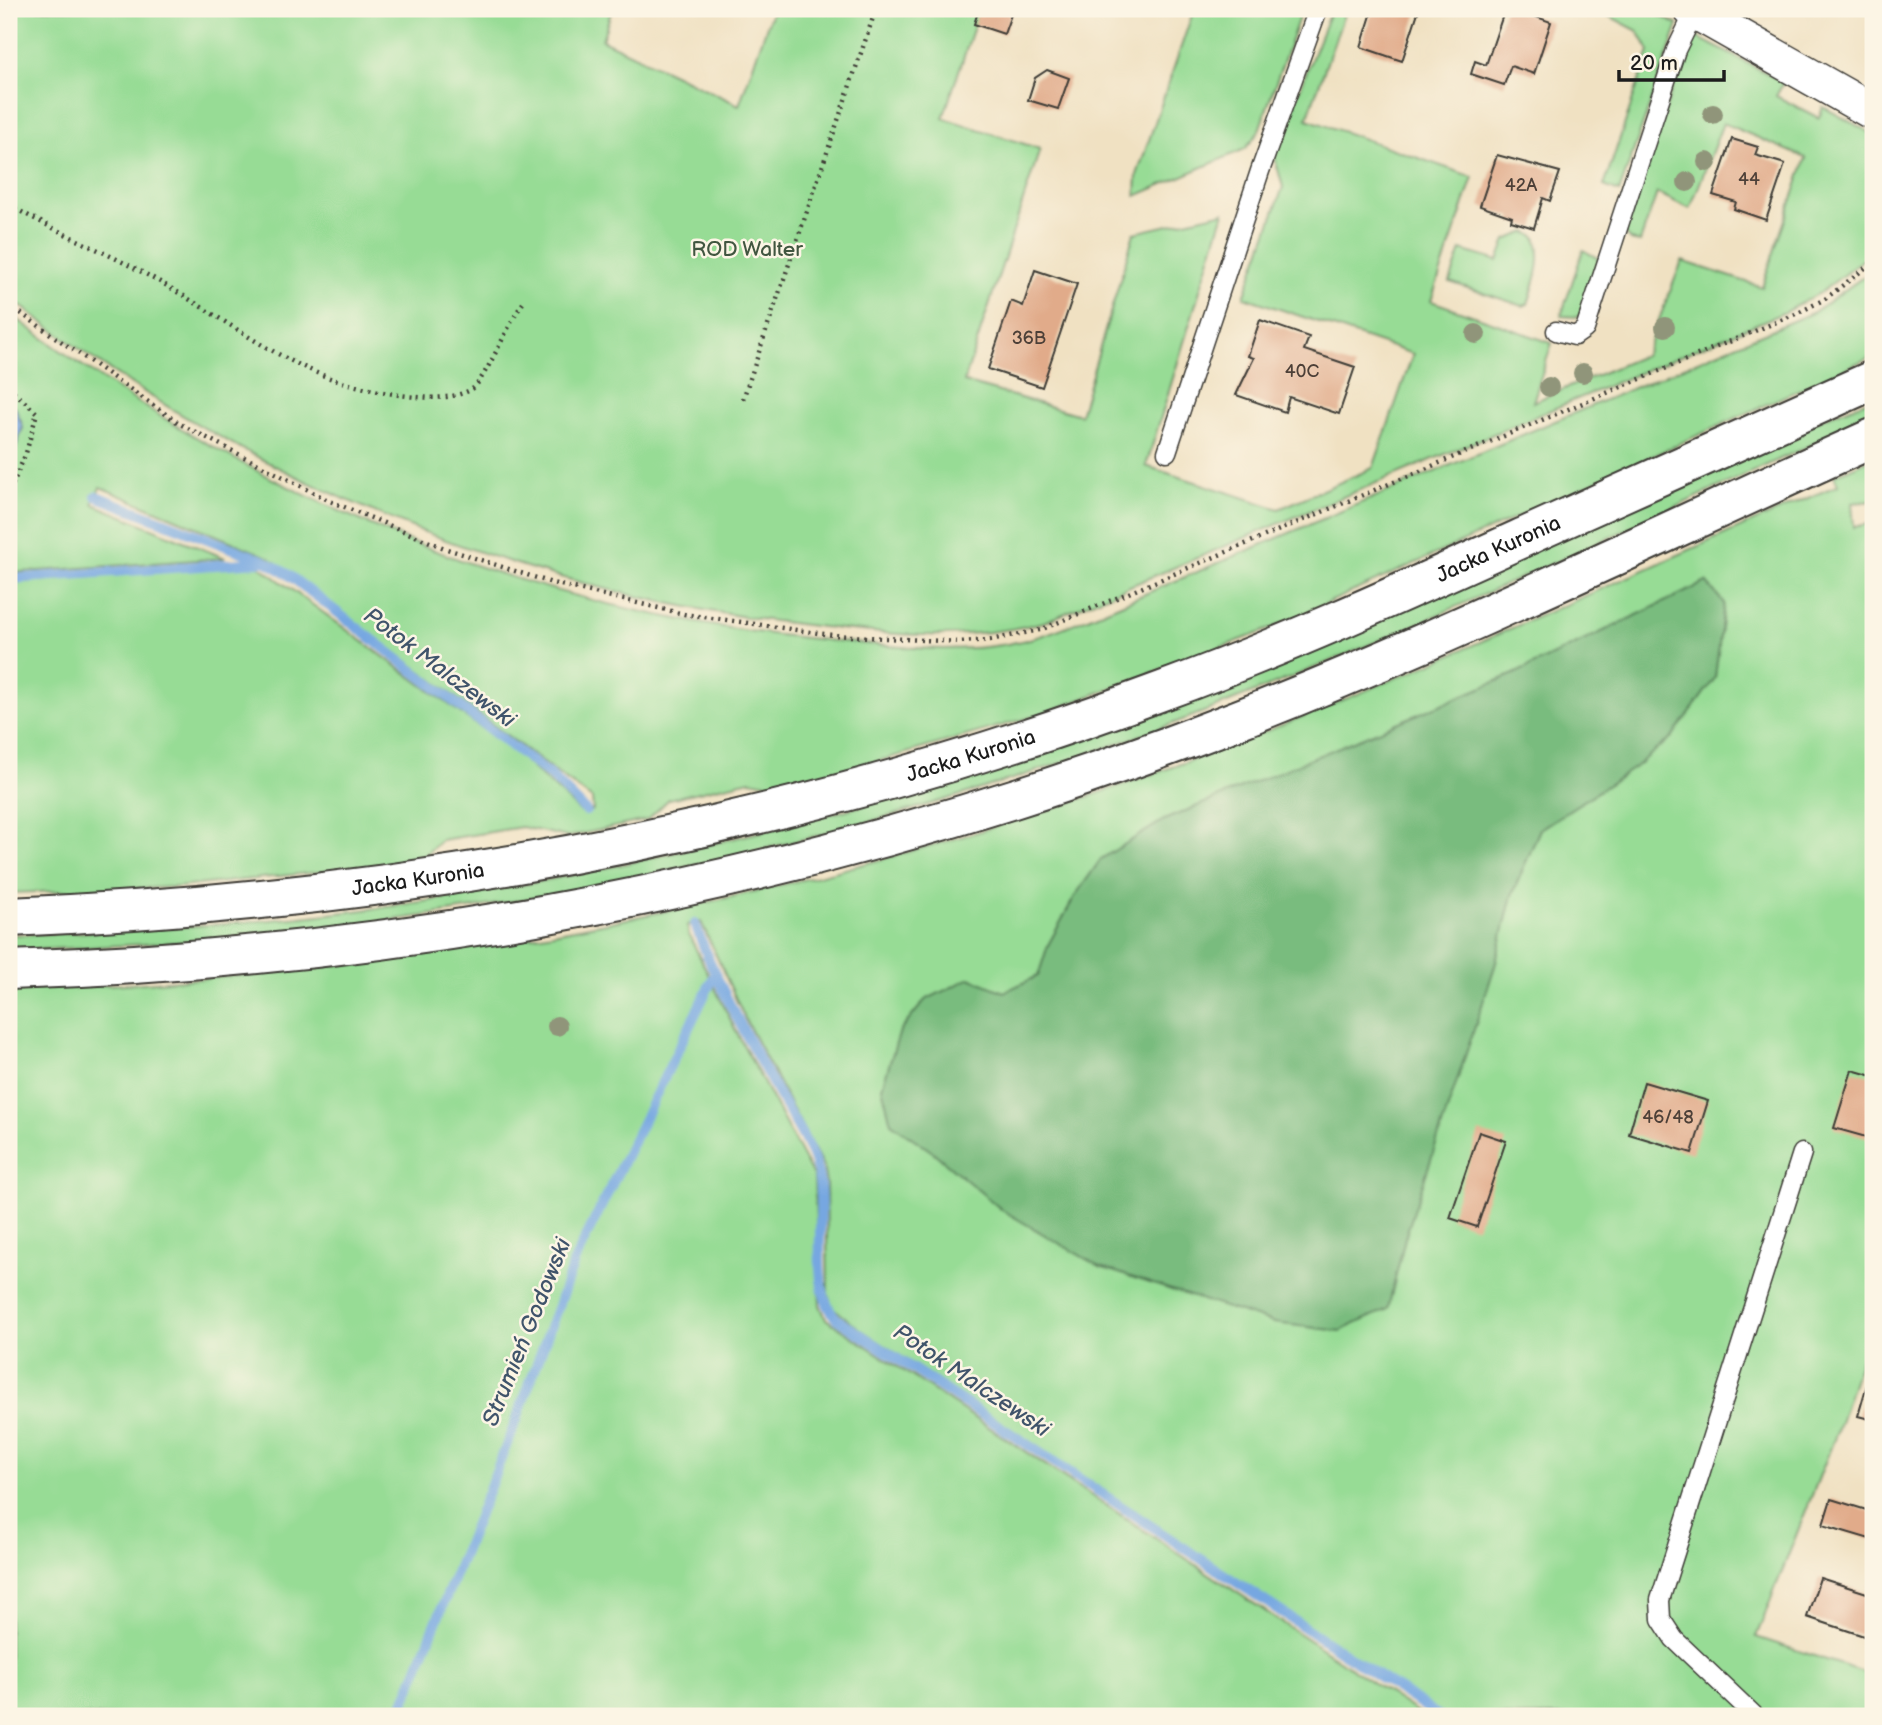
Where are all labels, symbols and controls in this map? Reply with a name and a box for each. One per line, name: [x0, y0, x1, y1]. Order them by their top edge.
scale bar: [1619, 38, 1724, 82]
text: 20 m: [1630, 51, 1678, 76]
house number: 44: [1738, 169, 1760, 190]
house number: 42A: [1505, 175, 1537, 196]
park label: ROD Walter: [691, 237, 803, 262]
house number: 36B: [1012, 328, 1046, 349]
house number: 40C: [1285, 361, 1319, 382]
street label: Jacka Kuronia: [1432, 510, 1564, 588]
water label: Potok Malczewski: [358, 602, 521, 734]
street label: Jacka Kuronia: [903, 724, 1039, 788]
street label: Jacka Kuronia: [350, 858, 486, 901]
house number: 46/48: [1642, 1107, 1694, 1128]
water label: Strumień Godowski: [477, 1234, 578, 1430]
water label: Potok Malczewski: [888, 1318, 1056, 1444]

